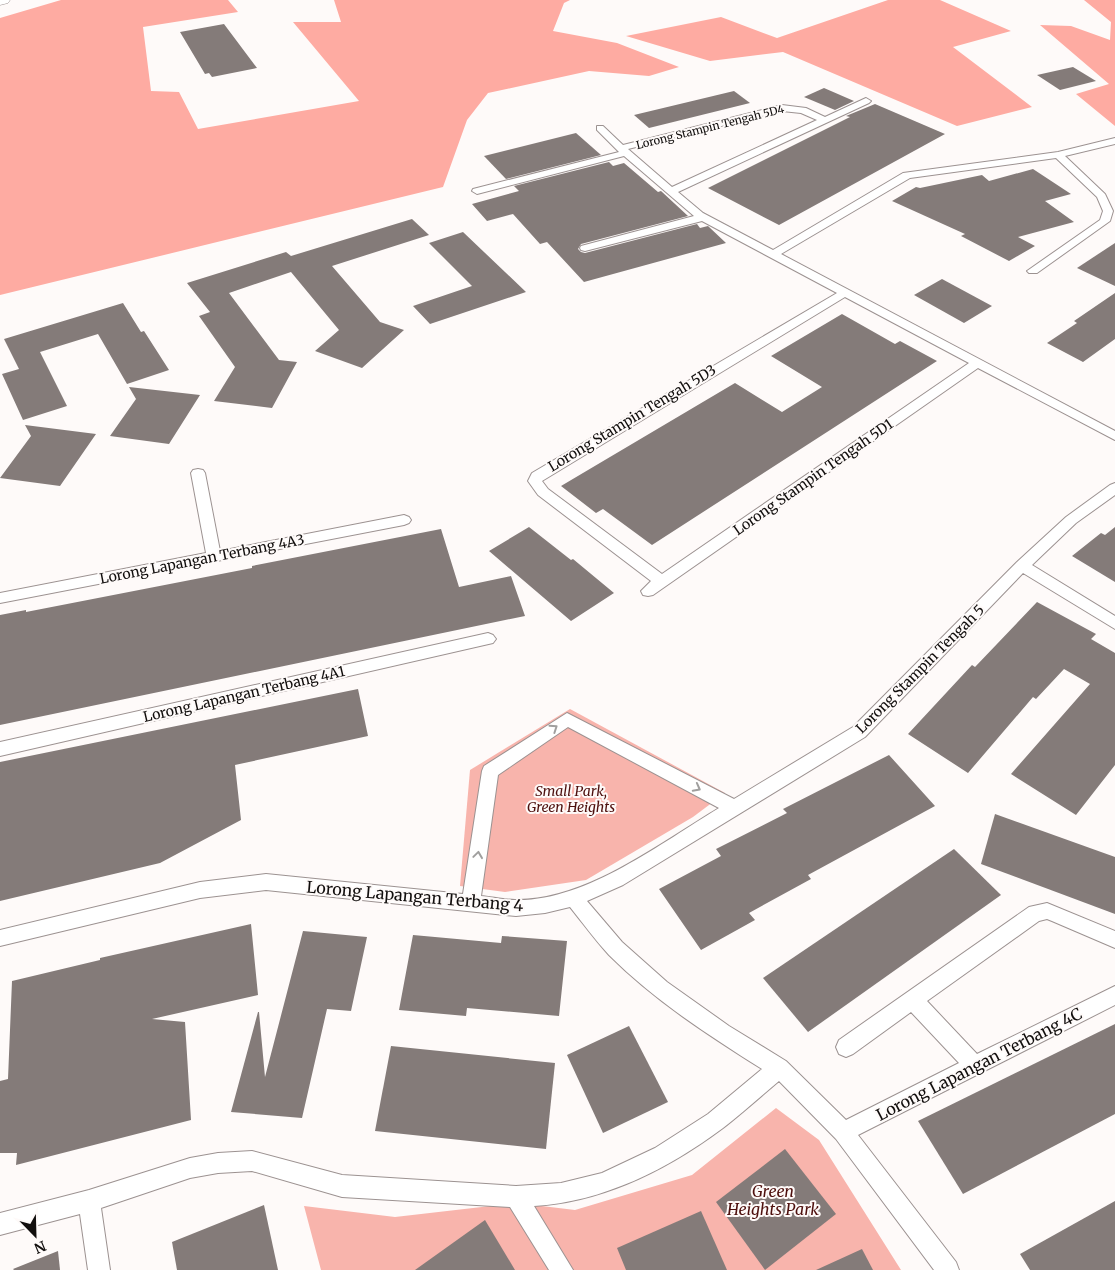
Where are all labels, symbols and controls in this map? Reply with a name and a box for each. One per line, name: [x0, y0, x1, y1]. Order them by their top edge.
street label: Lorong Stampin Tengah 5D4: [634, 102, 786, 152]
street label: Lorong Stampin Tengah 5D3: [545, 361, 719, 475]
street label: Lorong Stampin Tengah 5D1: [730, 415, 896, 539]
street label: Lorong Lapangan Terbang 4A3: [98, 530, 306, 588]
street label: Lorong Stampin Tengah 5: [852, 601, 988, 737]
street label: Lorong Lapangan Terbang 4A1: [141, 662, 347, 726]
one-way arrow: [549, 725, 558, 734]
park label: Small Park, Green Heights: [527, 782, 615, 816]
one-way arrow: [692, 782, 701, 792]
one-way arrow: [472, 850, 482, 859]
street label: Lorong Lapangan Terbang 4: [306, 877, 524, 915]
street label: Lorong Lapangan Terbang 4C: [873, 1003, 1085, 1125]
park label: Green Heights Park: [726, 1181, 819, 1219]
north arrow: [10, 1210, 60, 1260]
text: N: [31, 1237, 49, 1257]

